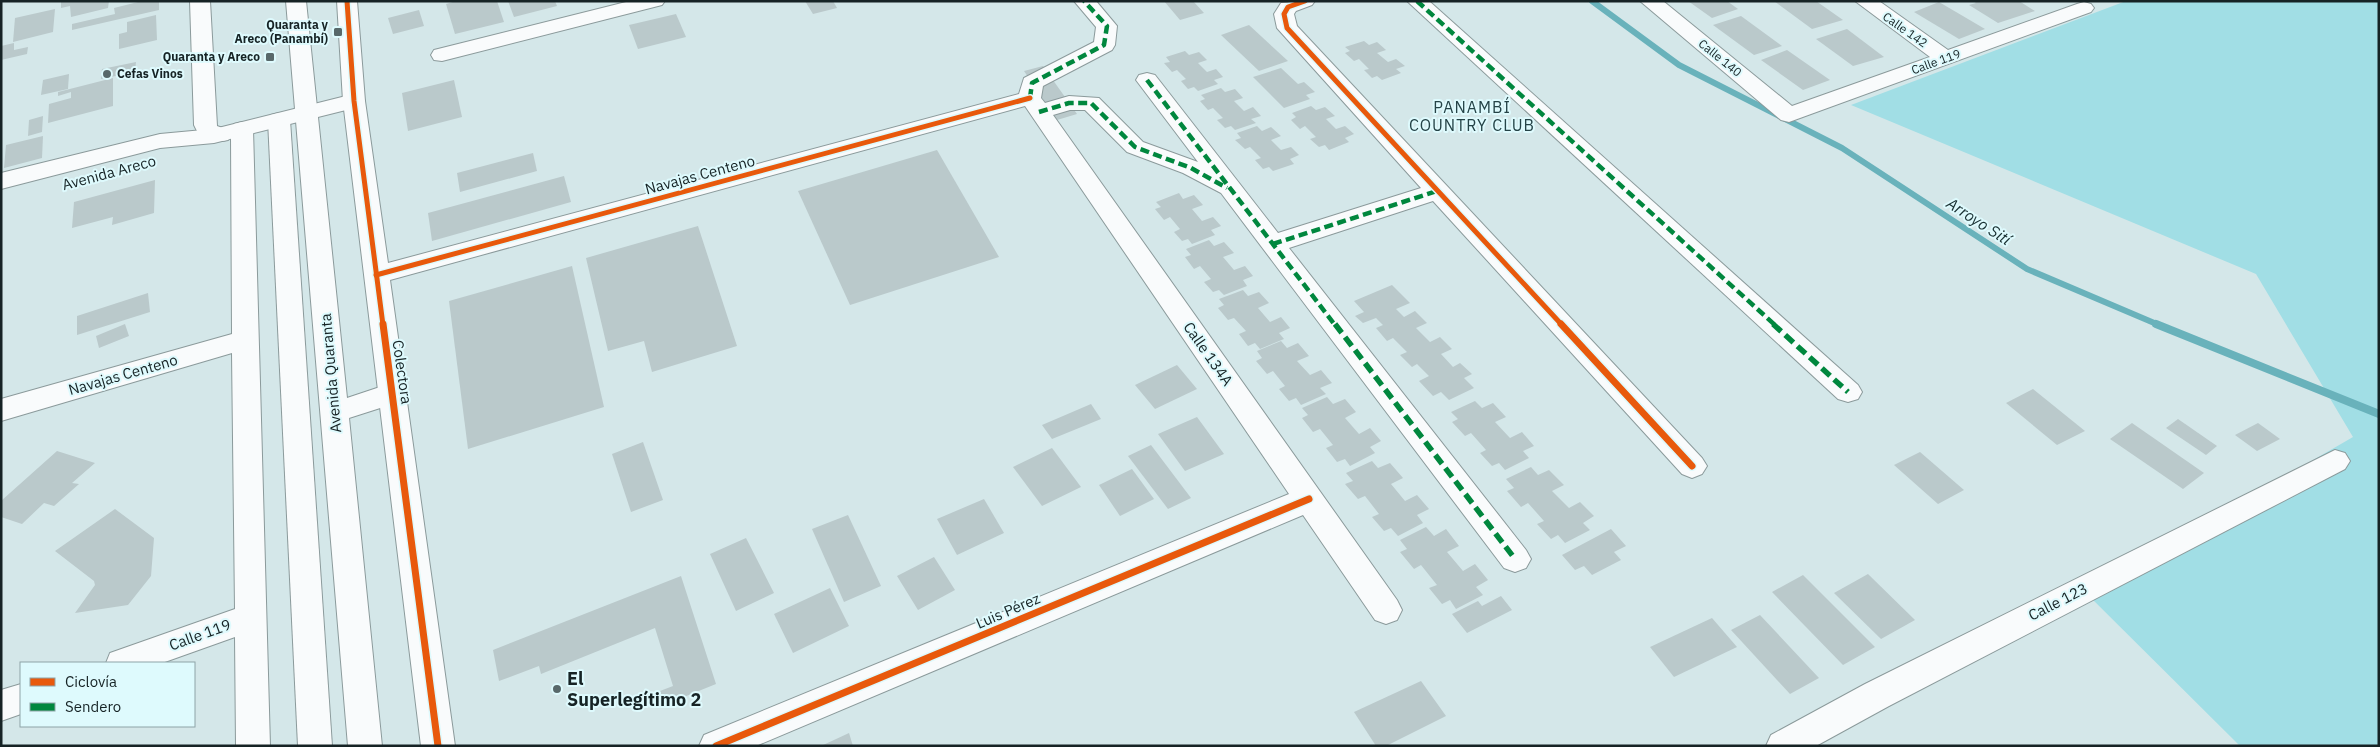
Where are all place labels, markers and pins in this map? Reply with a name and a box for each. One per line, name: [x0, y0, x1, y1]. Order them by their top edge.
place label: Quaranta y Areco (Panambí): [234, 17, 329, 46]
marker: Quaranta y Areco (Panambí): [332, 26, 344, 38]
place label: Quaranta y Areco: [163, 49, 260, 64]
marker: Quaranta y Areco: [264, 51, 276, 63]
place label: Cefas Vinos: [117, 66, 183, 81]
marker: Cefas Vinos: [101, 68, 113, 80]
place label: El Superlegítimo 2: [567, 667, 701, 711]
marker: El Superlegítimo 2: [551, 683, 563, 695]

